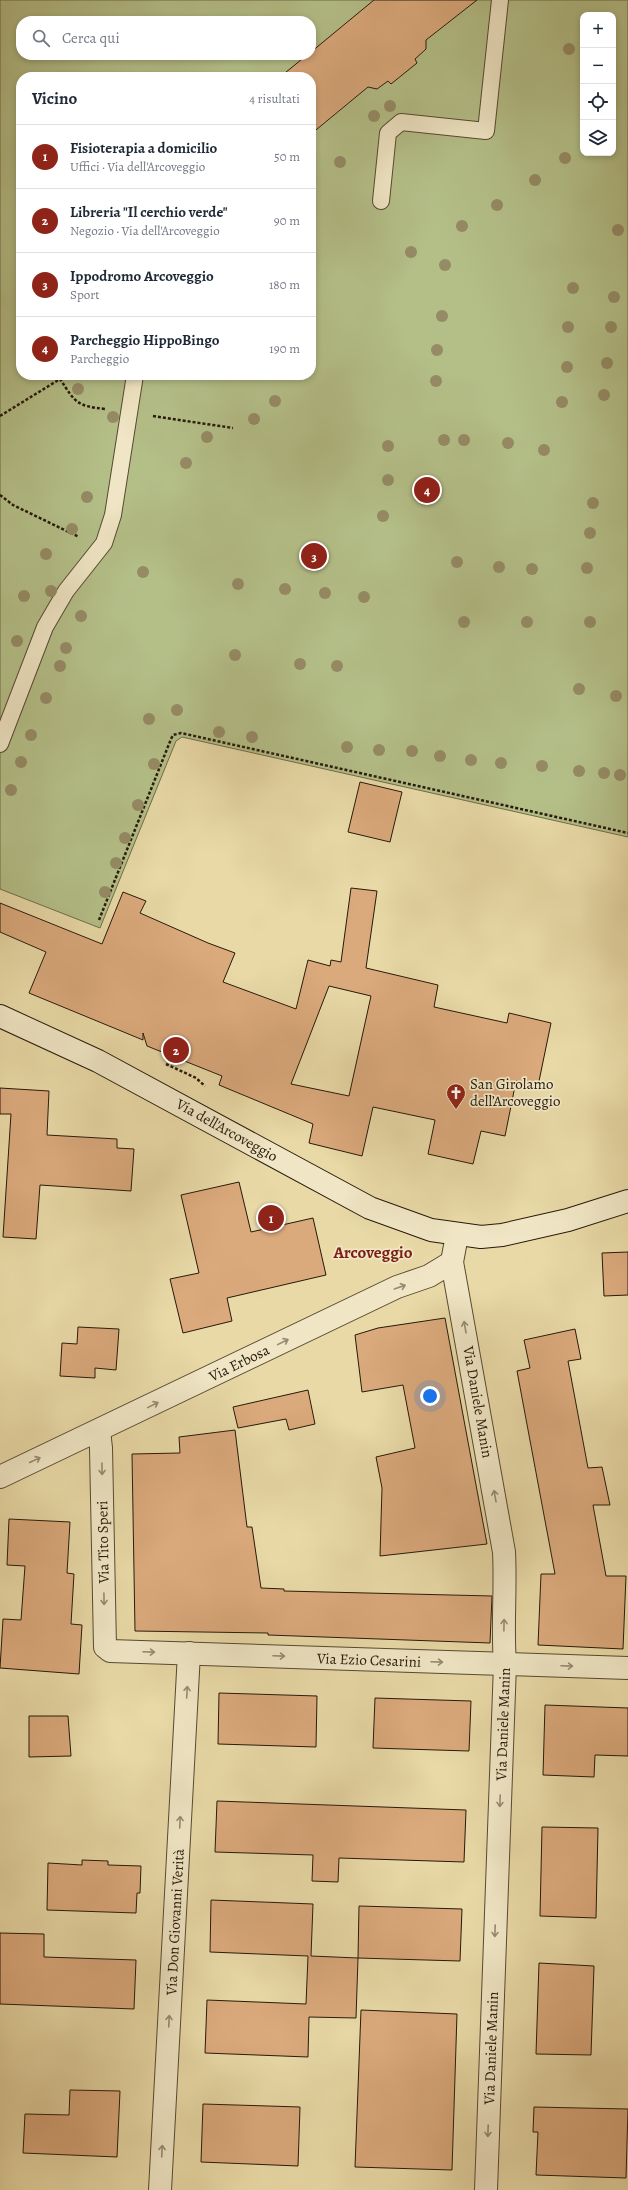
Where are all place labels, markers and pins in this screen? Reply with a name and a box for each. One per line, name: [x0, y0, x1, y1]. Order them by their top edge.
pin: 4: [414, 475, 440, 505]
pin: 3: [301, 541, 327, 571]
pin: 2: [163, 1035, 189, 1065]
place label: San Girolamo dell’Arcoveggio: [470, 1074, 560, 1111]
church icon: San Girolamo dell’Arcoveggio: [445, 1082, 467, 1110]
pin: 1: [258, 1203, 284, 1233]

